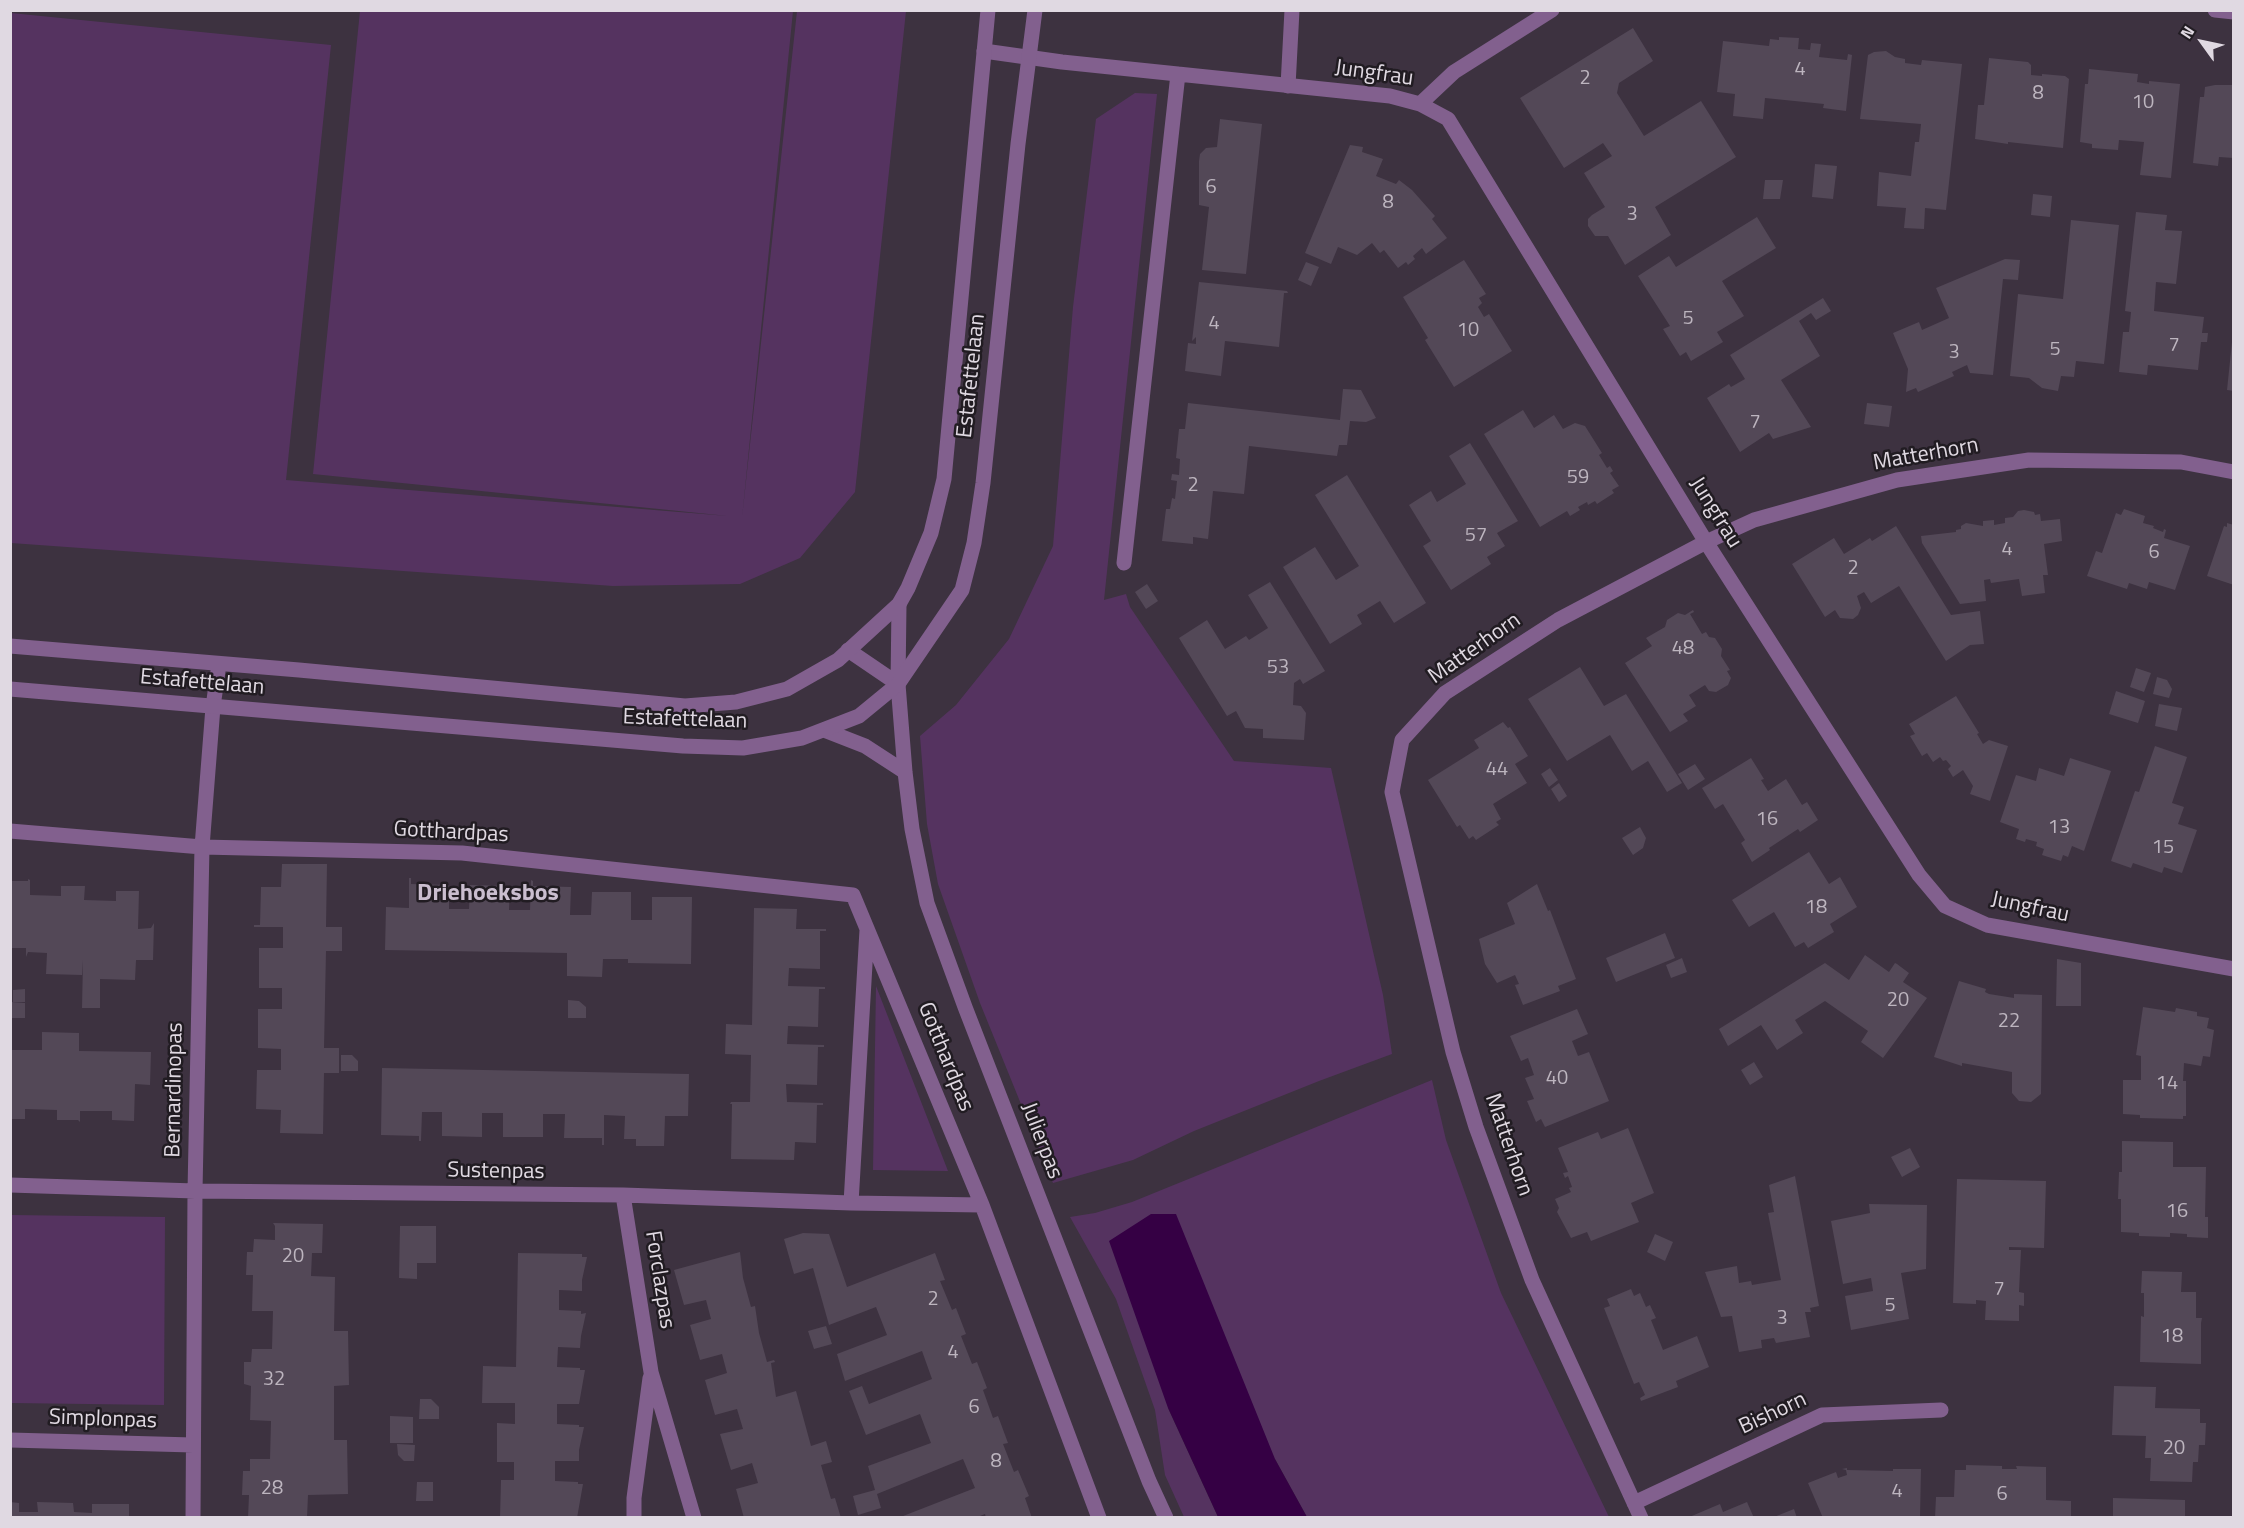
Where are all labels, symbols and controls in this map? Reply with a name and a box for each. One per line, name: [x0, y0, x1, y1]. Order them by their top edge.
north arrow: [2172, 12, 2232, 72]
text: N: [2174, 21, 2200, 43]
street label: Jungfrau: [1333, 55, 1415, 93]
house number: 4: [1794, 58, 1806, 82]
house number: 2: [1579, 67, 1591, 91]
house number: 8: [2032, 82, 2044, 106]
house number: 10: [2132, 91, 2154, 115]
house number: 6: [1205, 176, 1217, 200]
house number: 8: [1382, 191, 1394, 215]
house number: 3: [1626, 203, 1638, 227]
house number: 5: [1682, 307, 1694, 331]
house number: 4: [1208, 312, 1220, 336]
street label: Estafettelaan: [952, 313, 992, 439]
house number: 10: [1457, 319, 1479, 343]
house number: 7: [2168, 334, 2180, 358]
house number: 5: [2049, 338, 2061, 362]
house number: 3: [1948, 341, 1960, 365]
house number: 7: [1749, 411, 1761, 435]
street label: Matterhorn: [1871, 433, 1981, 477]
house number: 59: [1567, 466, 1589, 490]
street label: Jungfrau: [1683, 473, 1747, 553]
house number: 2: [1187, 474, 1199, 498]
house number: 57: [1465, 524, 1487, 548]
house number: 4: [2001, 538, 2013, 562]
house number: 6: [2148, 541, 2160, 565]
house number: 2: [1847, 557, 1859, 581]
street label: Matterhorn: [1424, 608, 1526, 690]
house number: 48: [1672, 637, 1694, 661]
house number: 53: [1267, 656, 1289, 680]
street label: Estafettelaan: [139, 664, 265, 702]
street label: Estafettelaan: [622, 705, 748, 735]
house number: 44: [1486, 758, 1508, 782]
house number: 16: [1756, 808, 1778, 832]
house number: 13: [2048, 816, 2070, 840]
street label: Gotthardpas: [393, 817, 509, 849]
house number: 15: [2152, 836, 2174, 860]
district label: Driehoeksbos: [417, 880, 559, 908]
street label: Jungfrau: [1989, 887, 2071, 929]
house number: 18: [1805, 896, 1827, 920]
house number: 20: [1887, 989, 1909, 1013]
street label: Gotthardpas: [911, 999, 979, 1115]
house number: 22: [1998, 1010, 2020, 1034]
street label: Bernardinopas: [161, 1022, 189, 1158]
house number: 40: [1546, 1067, 1568, 1091]
house number: 14: [2156, 1072, 2178, 1096]
street label: Matterhorn: [1478, 1090, 1538, 1200]
street label: Julierpas: [1014, 1099, 1068, 1183]
street label: Sustenpas: [447, 1158, 545, 1186]
house number: 16: [2166, 1200, 2188, 1224]
street label: Forclazpas: [638, 1229, 680, 1331]
house number: 20: [282, 1245, 304, 1269]
house number: 7: [1993, 1278, 2005, 1302]
house number: 2: [927, 1288, 939, 1312]
house number: 5: [1884, 1294, 1896, 1318]
house number: 3: [1776, 1307, 1788, 1331]
house number: 18: [2161, 1325, 2183, 1349]
house number: 4: [947, 1341, 959, 1365]
house number: 32: [263, 1368, 285, 1392]
street label: Bishorn: [1735, 1387, 1811, 1441]
house number: 6: [968, 1396, 980, 1420]
street label: Simplonpas: [49, 1405, 157, 1435]
house number: 20: [2163, 1437, 2185, 1461]
house number: 8: [990, 1450, 1002, 1474]
house number: 28: [261, 1477, 283, 1501]
house number: 4: [1891, 1480, 1903, 1504]
house number: 6: [1996, 1483, 2008, 1507]

